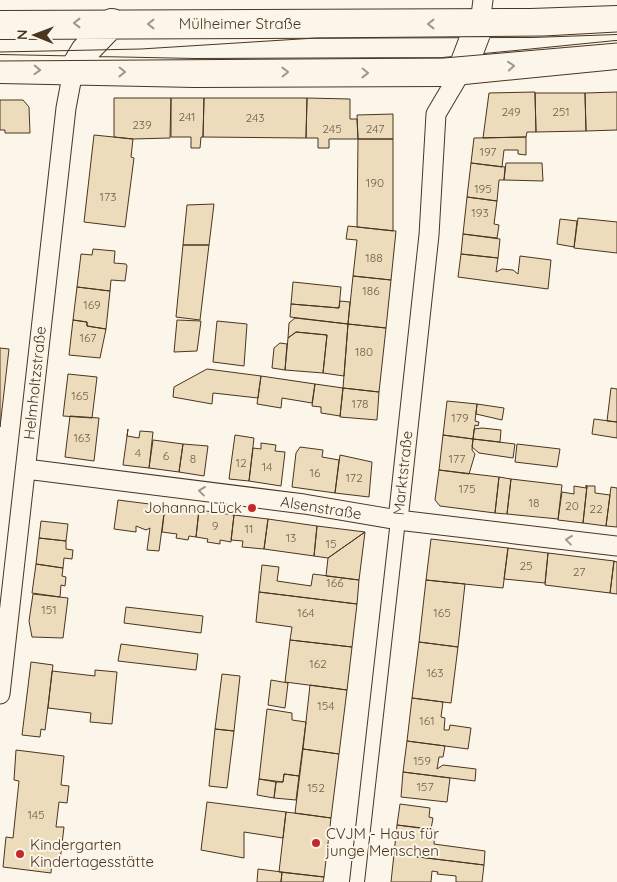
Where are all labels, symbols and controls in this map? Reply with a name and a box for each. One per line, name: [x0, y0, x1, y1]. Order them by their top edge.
north arrow: [10, 10, 60, 60]
street label: Mülheimer Straße: [179, 14, 301, 33]
one-way arrow: [73, 18, 80, 28]
one-way arrow: [147, 19, 154, 29]
one-way arrow: [427, 19, 434, 29]
text: N: [13, 29, 31, 40]
one-way arrow: [507, 60, 515, 71]
one-way arrow: [33, 65, 41, 75]
one-way arrow: [118, 67, 126, 77]
one-way arrow: [281, 67, 289, 77]
one-way arrow: [361, 67, 369, 78]
house number: 249: [501, 104, 521, 119]
house number: 251: [552, 104, 570, 119]
house number: 241: [178, 109, 196, 124]
house number: 243: [245, 110, 265, 125]
house number: 239: [132, 117, 152, 132]
house number: 245: [322, 121, 342, 136]
house number: 247: [366, 121, 384, 136]
house number: 197: [480, 144, 496, 159]
house number: 190: [366, 175, 384, 190]
house number: 195: [474, 181, 492, 196]
house number: 173: [100, 189, 116, 204]
house number: 193: [471, 205, 489, 220]
house number: 188: [365, 250, 383, 265]
house number: 186: [362, 283, 380, 298]
house number: 169: [83, 297, 101, 312]
street label: Helmholtzstraße: [19, 325, 50, 441]
house number: 167: [79, 330, 97, 345]
house number: 180: [355, 344, 373, 359]
house number: 165: [71, 388, 89, 403]
house number: 178: [351, 396, 369, 411]
house number: 179: [451, 410, 469, 425]
house number: 163: [73, 430, 91, 445]
street label: Marktstraße: [389, 430, 416, 516]
house number: 4: [135, 445, 141, 460]
house number: 6: [163, 448, 170, 463]
house number: 8: [190, 451, 196, 466]
house number: 177: [449, 451, 465, 466]
house number: 12: [235, 455, 247, 470]
house number: 14: [262, 459, 272, 474]
house number: 16: [310, 465, 321, 480]
house number: 172: [345, 470, 363, 485]
house number: 175: [458, 481, 476, 496]
one-way arrow: [197, 486, 205, 497]
street label: Alsenstraße: [279, 492, 363, 523]
house number: 18: [529, 495, 539, 510]
place label: Johanna Lück: [144, 498, 242, 517]
house number: 20: [565, 498, 579, 513]
house number: 22: [589, 501, 603, 516]
marker: Johanna Lück: [246, 502, 258, 514]
house number: 9: [212, 518, 219, 533]
house number: 11: [245, 521, 253, 536]
house number: 13: [286, 530, 296, 545]
one-way arrow: [564, 535, 572, 546]
house number: 15: [326, 536, 336, 551]
house number: 25: [519, 558, 533, 573]
house number: 27: [573, 564, 585, 579]
house number: 166: [326, 575, 344, 590]
house number: 151: [41, 602, 57, 617]
house number: 164: [297, 605, 315, 620]
house number: 165: [433, 605, 451, 620]
house number: 162: [309, 656, 327, 671]
house number: 163: [426, 665, 444, 680]
house number: 154: [317, 698, 335, 713]
house number: 161: [419, 713, 435, 728]
house number: 159: [413, 753, 431, 768]
house number: 157: [416, 779, 434, 794]
house number: 152: [307, 780, 325, 795]
house number: 145: [27, 807, 45, 822]
place label: CVJM - Haus für junge Menschen: [325, 824, 439, 860]
place label: Kindergarten Kindertagesstätte: [30, 835, 154, 871]
marker: CVJM - Haus für junge Menschen: [310, 837, 322, 849]
marker: Kindergarten Kindertagesstätte: [14, 848, 26, 860]

